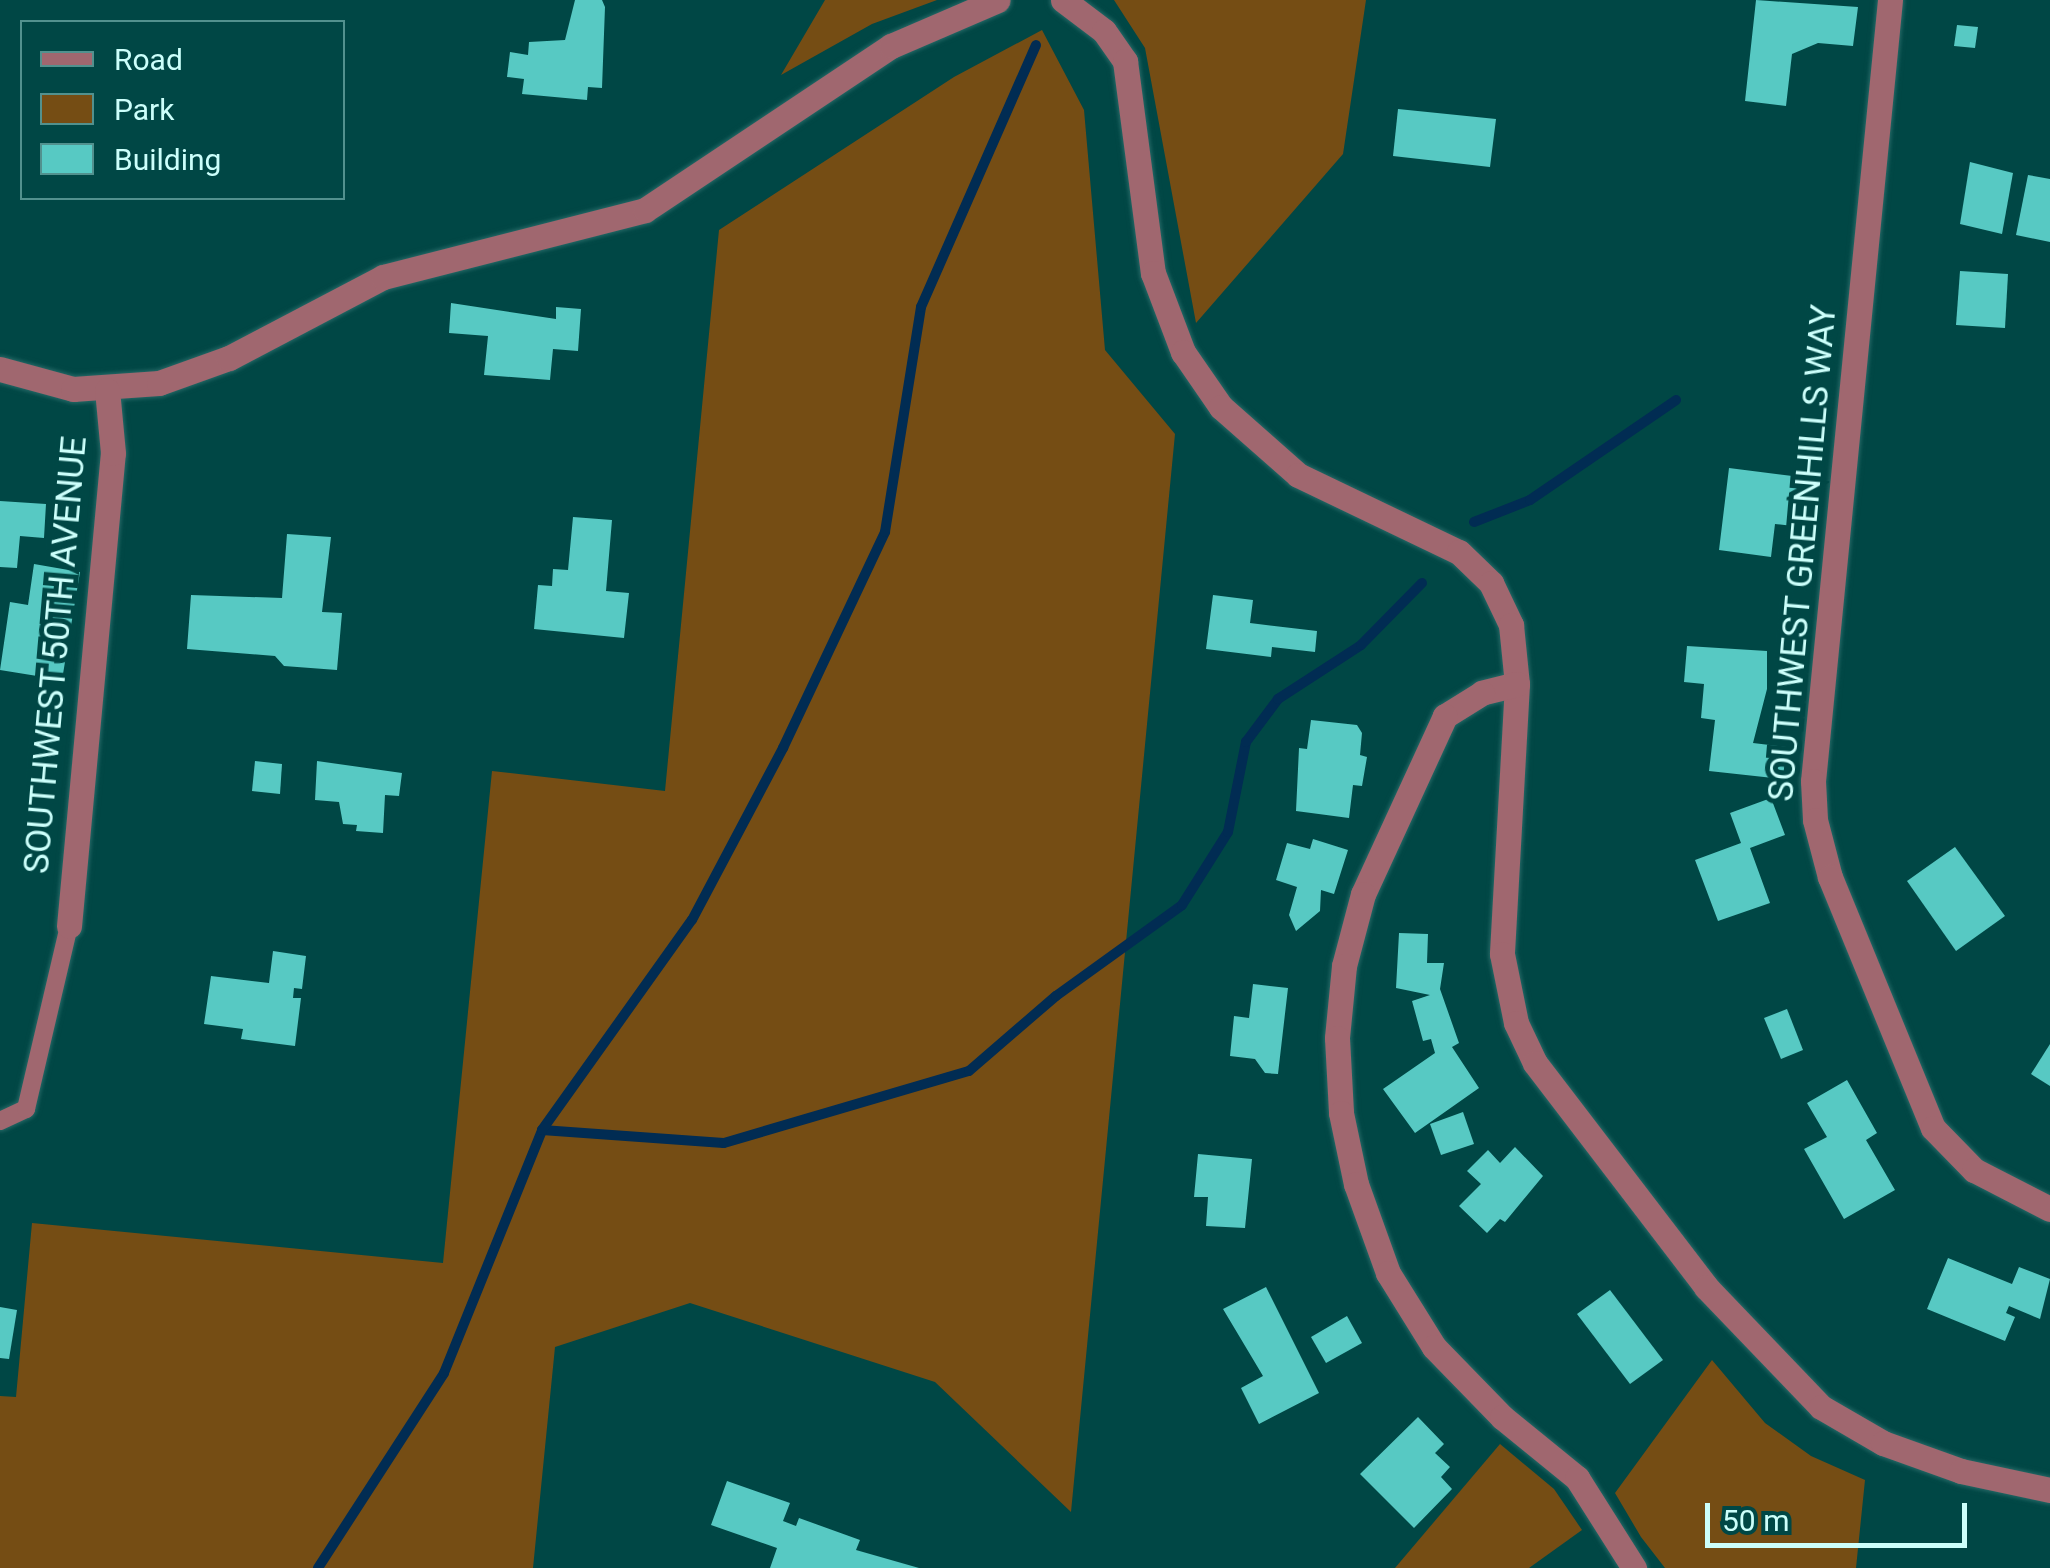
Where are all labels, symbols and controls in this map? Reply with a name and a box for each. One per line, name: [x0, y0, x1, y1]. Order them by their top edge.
legend: [20, 20, 345, 200]
text: Road: [114, 42, 183, 77]
text: Park: [114, 92, 174, 127]
text: Building: [114, 142, 221, 177]
street label: SOUTHWEST GREENHILLS WAY: [1760, 303, 1846, 803]
street label: SOUTHWEST 50TH AVENUE: [16, 434, 96, 876]
scale bar: [1710, 1483, 1972, 1545]
text: 50 m: [1722, 1503, 1789, 1538]

